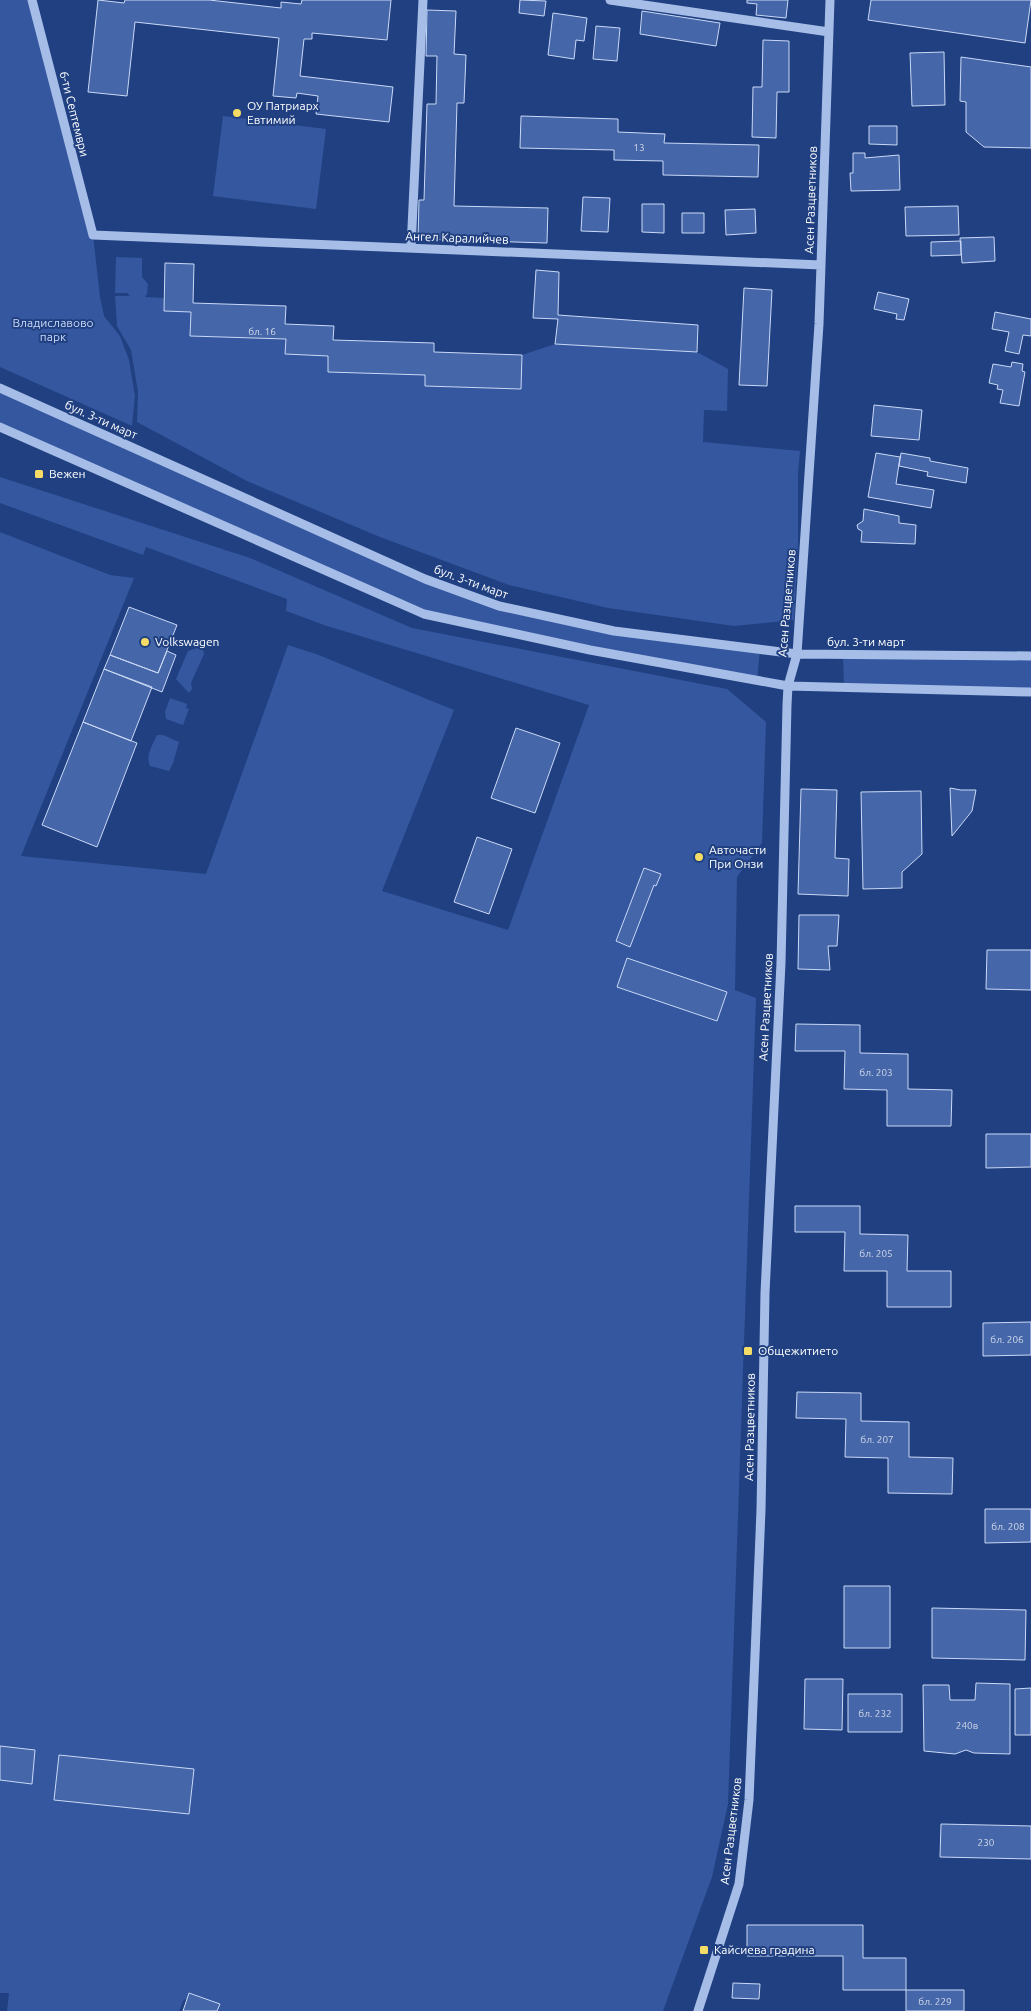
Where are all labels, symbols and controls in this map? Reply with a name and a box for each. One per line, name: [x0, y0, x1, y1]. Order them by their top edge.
street label: 6-ти Септември: [58, 70, 91, 158]
place label: ОУ Патриарх Евтимий: [247, 99, 319, 126]
marker: ОУ Патриарх Евтимий: [231, 107, 243, 119]
house number: 13: [633, 142, 645, 153]
street label: Асен Разцветников: [802, 146, 819, 254]
street label: Ангел Каралийчев: [405, 229, 509, 246]
park label: Владиславово парк: [12, 316, 94, 343]
house number: бл. 16: [248, 326, 276, 337]
street label: бул. 3-ти март: [63, 398, 140, 442]
place label: Вежен: [49, 467, 86, 480]
marker: Вежен: [33, 468, 45, 480]
street label: Асен Разцветников: [775, 549, 798, 657]
street label: бул. 3-ти март: [432, 562, 511, 601]
place label: Volkswagen: [155, 635, 219, 648]
street label: бул. 3-ти март: [827, 635, 906, 648]
marker: Volkswagen: [139, 636, 151, 648]
place label: Авточасти При Онзи: [709, 843, 766, 870]
marker: Авточасти При Онзи: [693, 851, 705, 863]
street label: Асен Разцветников: [756, 953, 775, 1061]
house number: бл. 203: [859, 1067, 893, 1078]
house number: бл. 205: [859, 1248, 893, 1259]
house number: бл. 206: [990, 1334, 1024, 1345]
place label: Общежитието: [758, 1344, 838, 1357]
marker: Общежитието: [742, 1345, 754, 1357]
street label: Асен Разцветников: [742, 1373, 757, 1481]
house number: бл. 207: [860, 1434, 894, 1445]
house number: бл. 208: [991, 1521, 1025, 1532]
house number: бл. 232: [858, 1708, 892, 1719]
house number: 240в: [956, 1720, 978, 1731]
street label: Асен Разцветников: [717, 1777, 744, 1885]
house number: 230: [978, 1837, 995, 1848]
place label: Кайсиева градина: [714, 1943, 815, 1956]
marker: Кайсиева градина: [698, 1944, 710, 1956]
house number: бл. 229: [918, 1996, 952, 2007]

